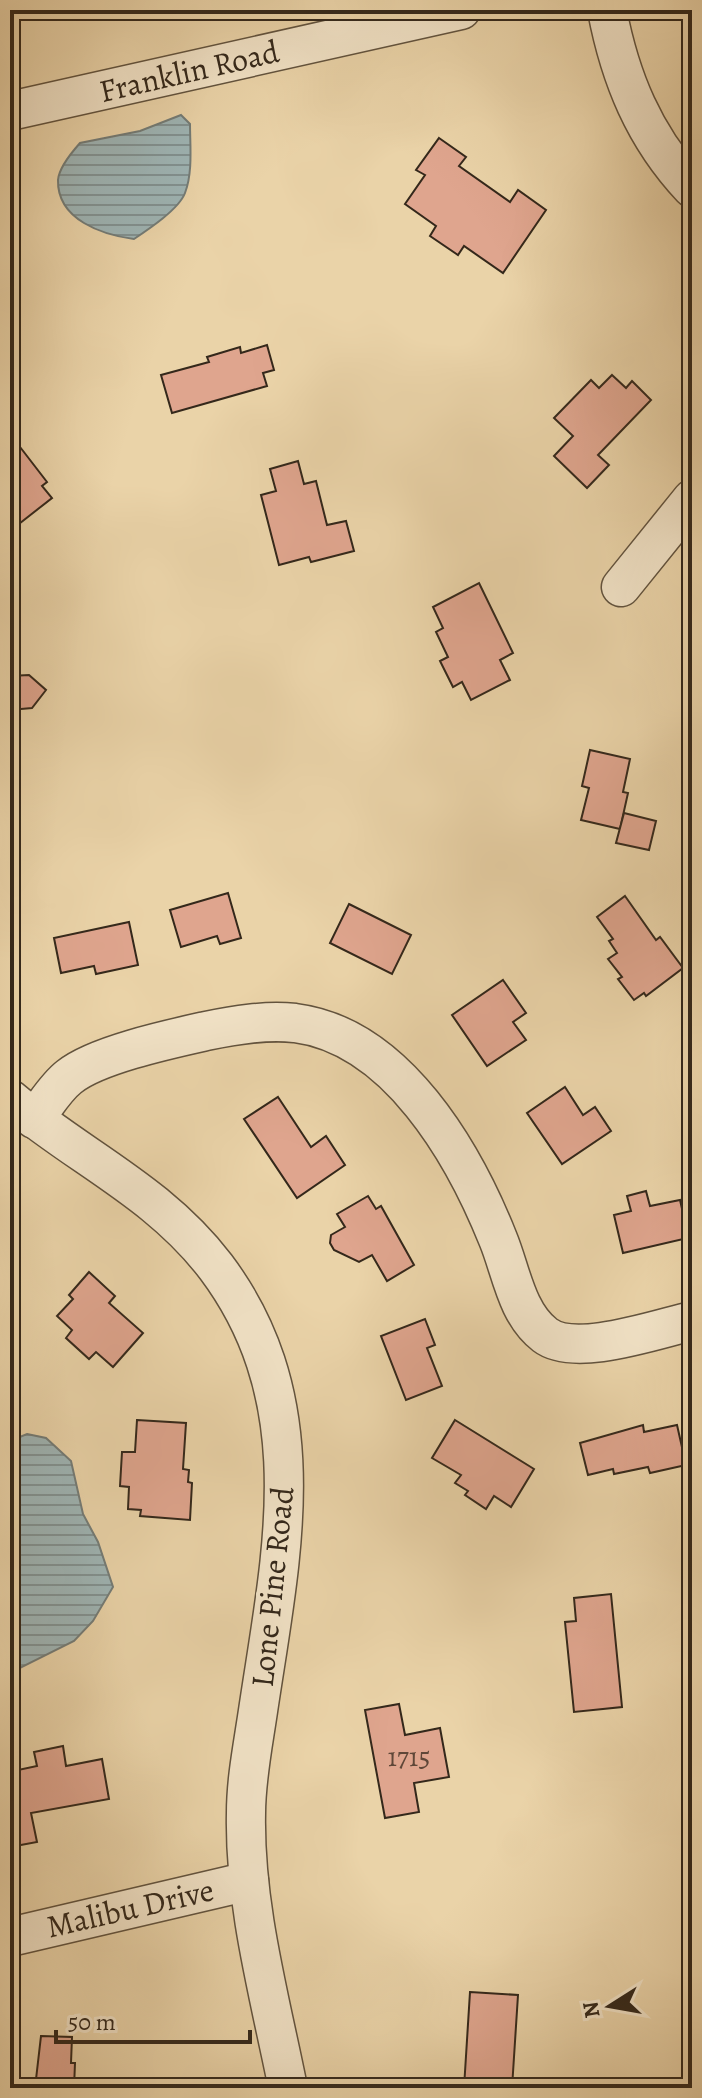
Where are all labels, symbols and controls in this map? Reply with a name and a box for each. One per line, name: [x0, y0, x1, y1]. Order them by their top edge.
street label: Franklin Road: [95, 29, 284, 113]
street label: Lone Pine Road: [240, 1484, 304, 1690]
house number: 1715: [388, 1738, 430, 1776]
street label: Malibu Drive: [42, 1867, 218, 1949]
north arrow: [570, 1966, 650, 2046]
scale bar: [56, 1994, 250, 2044]
text: N: [575, 1999, 608, 2020]
text: 50 m: [68, 2006, 116, 2038]

